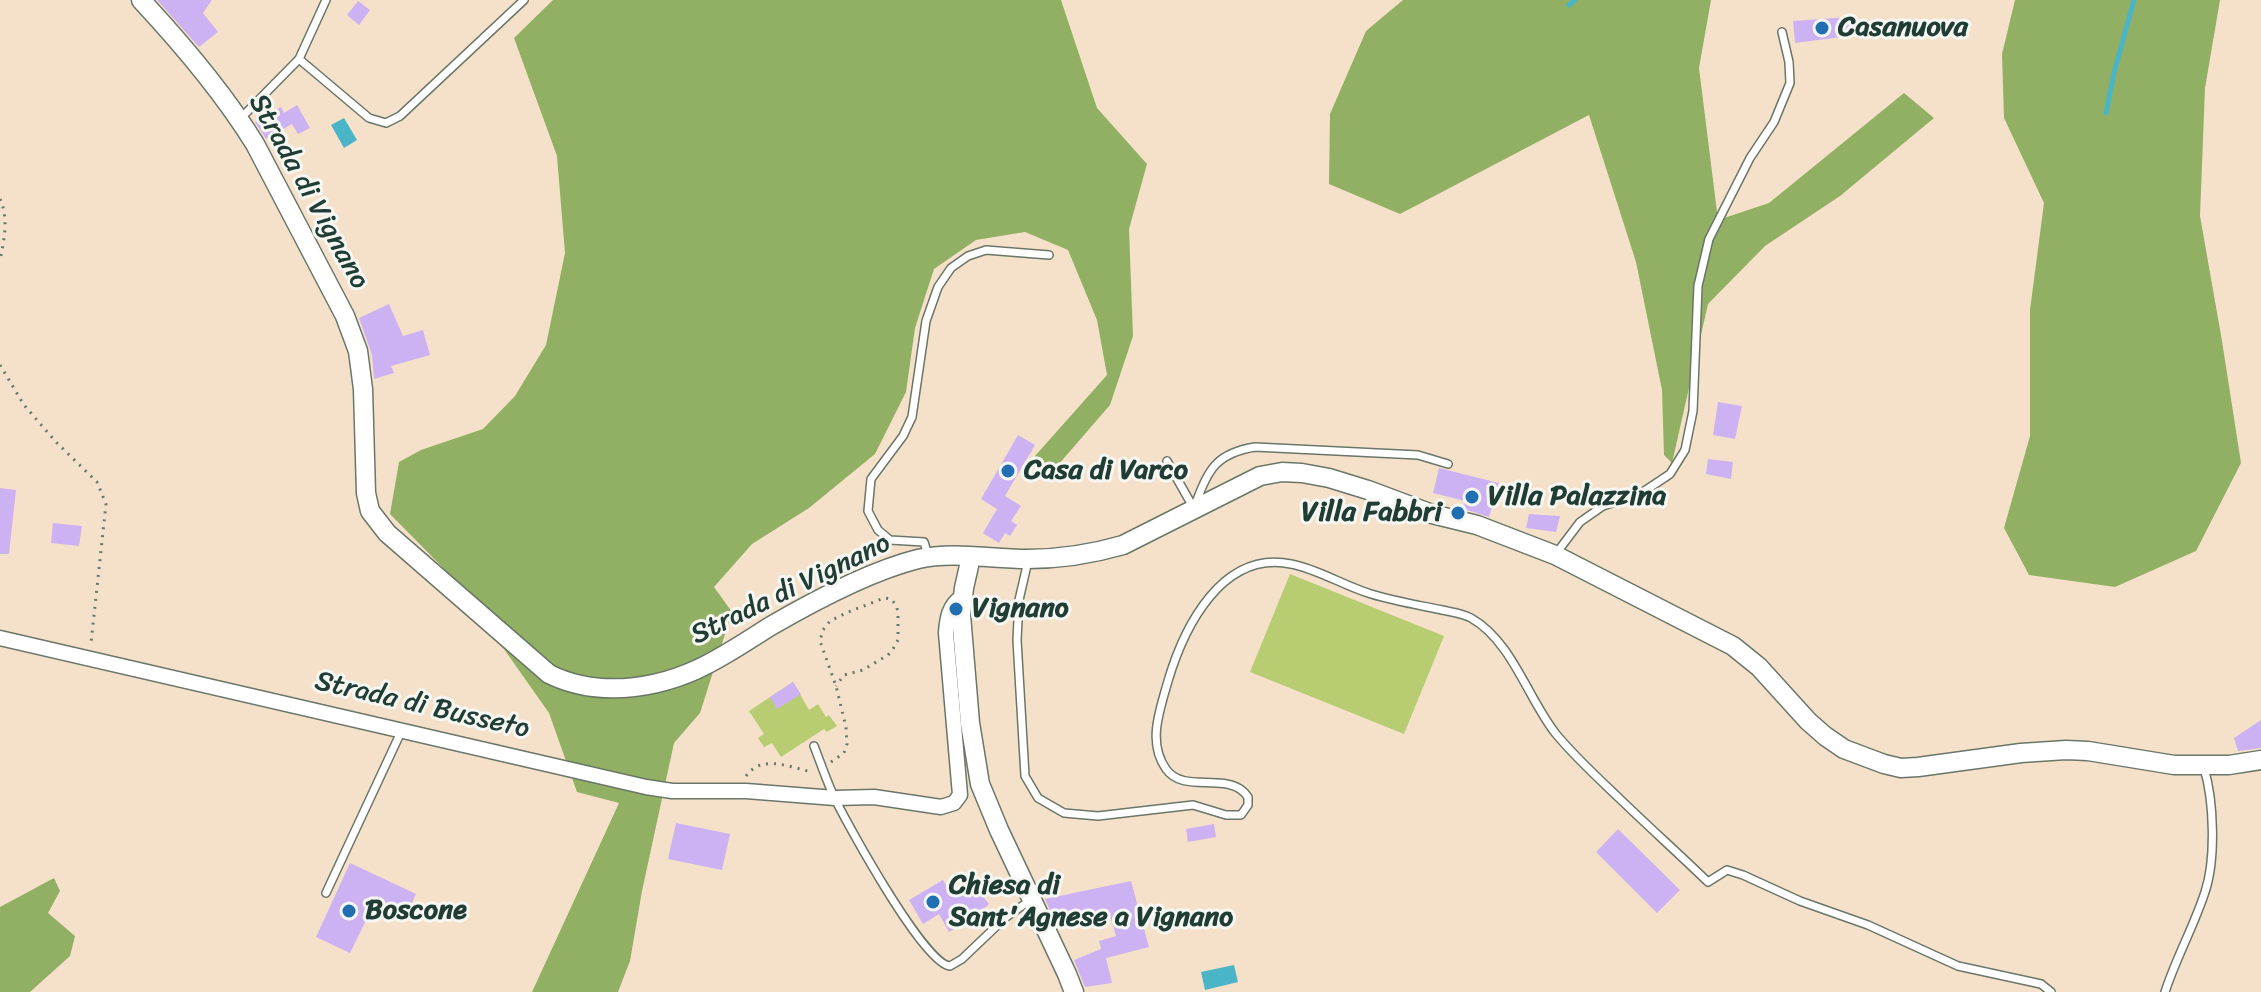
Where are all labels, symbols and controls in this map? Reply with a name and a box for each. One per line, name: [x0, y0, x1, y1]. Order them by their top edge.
place label: Casanuova: [1838, 11, 1968, 45]
marker: Casanuova: [1813, 19, 1831, 37]
street label: Strada di Vignano: [240, 89, 376, 295]
place label: Casa di Varco: [1024, 454, 1188, 488]
marker: Casa di Varco: [999, 462, 1017, 480]
place label: Villa Palazzina: [1488, 480, 1666, 514]
marker: Villa Palazzina: [1463, 488, 1481, 506]
place label: Villa Fabbri: [1301, 496, 1442, 530]
marker: Villa Fabbri: [1449, 504, 1467, 522]
street label: Strada di Vignano: [686, 527, 896, 653]
place label: Vignano: [972, 592, 1069, 626]
marker: Vignano: [947, 600, 965, 618]
street label: Strada di Busseto: [311, 665, 533, 747]
place label: Chiesa di Sant'Agnese a Vignano: [949, 869, 1233, 935]
marker: Chiesa di Sant'Agnese a Vignano: [924, 893, 942, 911]
place label: Boscone: [365, 894, 467, 928]
marker: Boscone: [340, 902, 358, 920]

